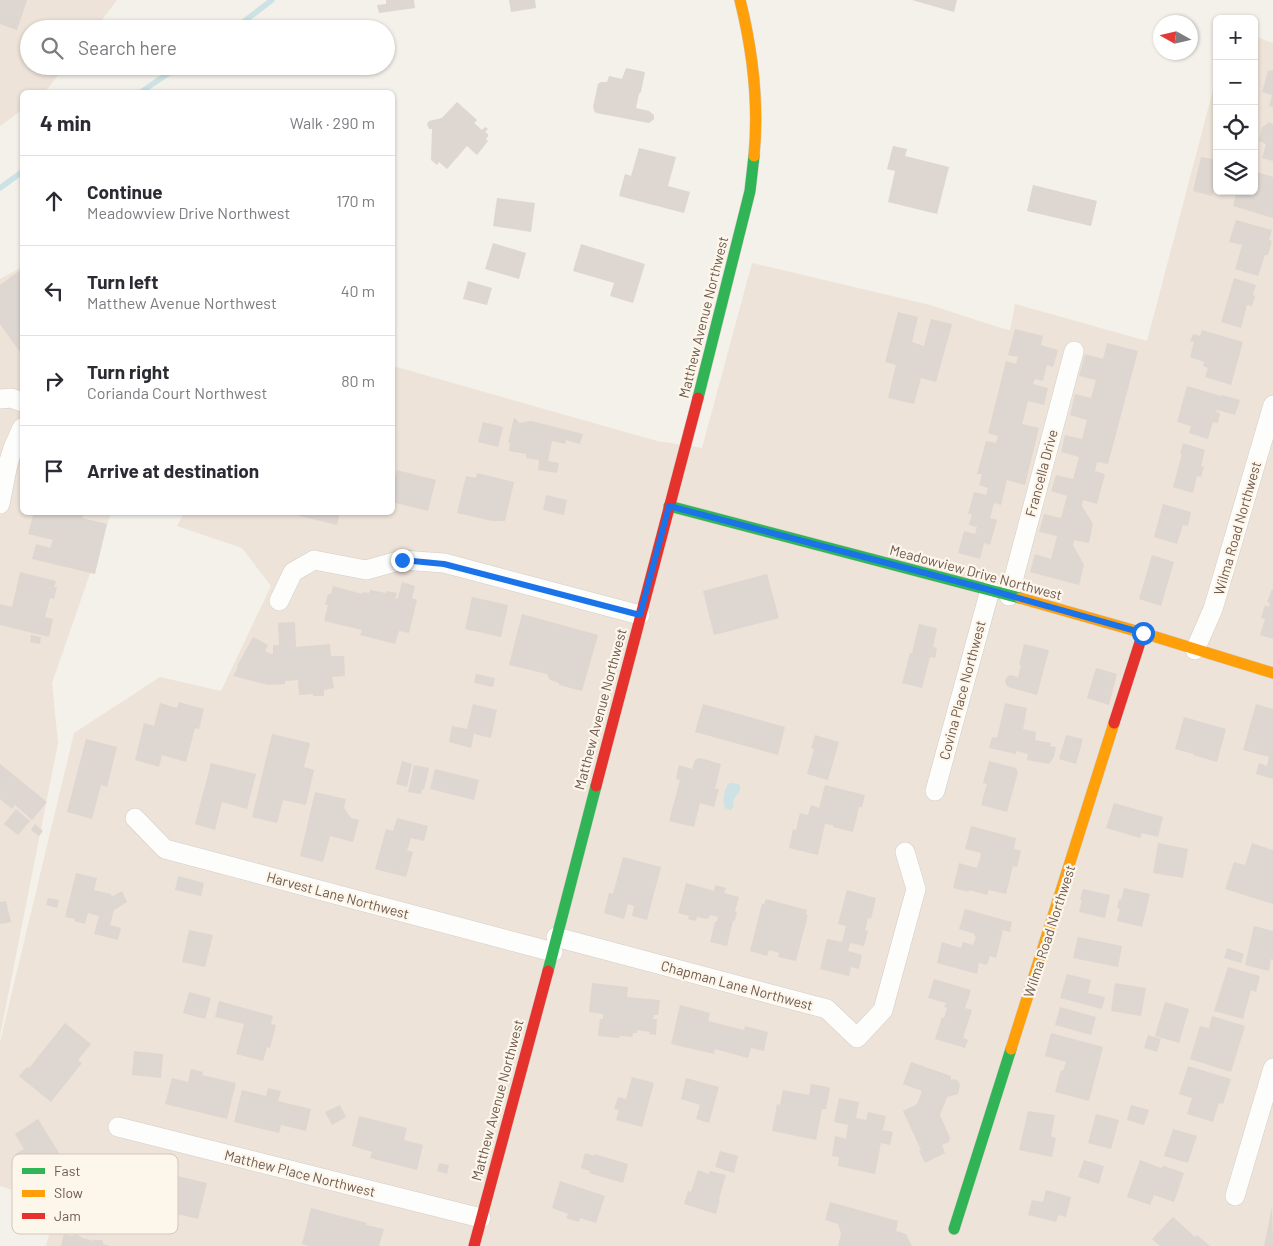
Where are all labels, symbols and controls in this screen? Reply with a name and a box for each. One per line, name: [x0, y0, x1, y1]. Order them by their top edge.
north arrow: [1153, 15, 1198, 60]
map controls: [1213, 15, 1258, 195]
button: +: [1213, 15, 1258, 60]
search box: [20, 20, 395, 75]
icon: search: [38, 34, 66, 62]
text: Search here: [78, 36, 177, 59]
button: −: [1213, 60, 1258, 105]
button: locate: [1213, 105, 1258, 150]
text: 4 min: [40, 110, 91, 135]
text: Walk · 290 m: [290, 113, 375, 132]
button: layers: [1213, 150, 1258, 195]
text: Continue: [87, 180, 163, 203]
icon: ahead: [40, 187, 68, 215]
text: 170 m: [336, 191, 375, 210]
text: Meadowview Drive Northwest: [87, 203, 290, 222]
street label: Matthew Avenue Northwest: [675, 234, 731, 400]
text: Turn left: [87, 270, 158, 293]
icon: left: [40, 277, 68, 305]
text: 40 m: [341, 281, 375, 300]
text: Matthew Avenue Northwest: [87, 293, 277, 312]
text: Turn right: [87, 360, 169, 383]
icon: right: [40, 367, 68, 395]
text: 80 m: [341, 371, 375, 390]
text: Corianda Court Northwest: [87, 383, 267, 402]
street label: Francella Drive: [1021, 427, 1061, 519]
icon: arrive: [40, 457, 68, 485]
text: Arrive at destination: [87, 459, 259, 482]
street label: Wilma Road Northwest: [1210, 459, 1264, 597]
street label: Meadowview Drive Northwest: [888, 541, 1064, 603]
route end: [391, 549, 414, 572]
street label: Covina Place Northwest: [935, 618, 989, 762]
route start: [1132, 622, 1155, 645]
street label: Matthew Avenue Northwest: [570, 627, 630, 791]
street label: Wilma Road Northwest: [1020, 863, 1078, 999]
street label: Harvest Lane Northwest: [265, 868, 411, 922]
street label: Chapman Lane Northwest: [659, 957, 815, 1013]
street label: Matthew Avenue Northwest: [467, 1018, 527, 1182]
street label: Matthew Place Northwest: [223, 1146, 377, 1200]
legend: [12, 1154, 178, 1234]
text: Fast: [54, 1162, 80, 1179]
text: Slow: [54, 1184, 83, 1201]
text: Jam: [54, 1207, 81, 1224]

